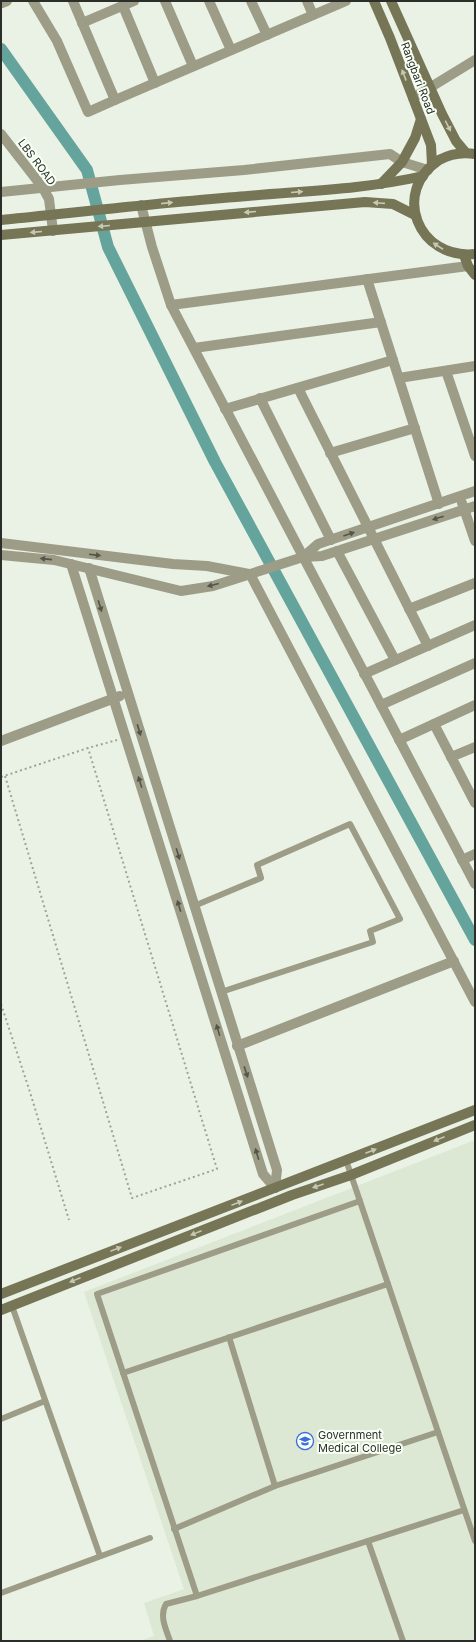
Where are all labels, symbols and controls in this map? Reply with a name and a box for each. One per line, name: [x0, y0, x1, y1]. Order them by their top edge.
street label: Rangbari Road: [398, 40, 438, 116]
one-way arrow: [401, 69, 407, 81]
one-way arrow: [445, 120, 451, 132]
street label: LBS ROAD: [15, 136, 59, 188]
one-way arrow: [291, 188, 303, 195]
one-way arrow: [161, 199, 173, 206]
one-way arrow: [373, 199, 385, 206]
one-way arrow: [243, 209, 256, 216]
one-way arrow: [98, 222, 110, 229]
one-way arrow: [30, 229, 42, 235]
one-way arrow: [433, 242, 443, 250]
one-way arrow: [432, 515, 444, 521]
one-way arrow: [344, 530, 356, 536]
one-way arrow: [89, 551, 101, 558]
one-way arrow: [40, 556, 52, 562]
one-way arrow: [207, 582, 219, 588]
one-way arrow: [97, 600, 103, 612]
one-way arrow: [136, 724, 142, 736]
one-way arrow: [137, 776, 143, 788]
one-way arrow: [175, 848, 181, 860]
one-way arrow: [176, 900, 182, 912]
one-way arrow: [215, 1024, 221, 1036]
one-way arrow: [243, 1066, 249, 1078]
one-way arrow: [432, 1137, 444, 1143]
one-way arrow: [366, 1147, 378, 1153]
one-way arrow: [254, 1148, 260, 1160]
one-way arrow: [311, 1184, 323, 1190]
one-way arrow: [231, 1199, 243, 1205]
one-way arrow: [190, 1230, 202, 1236]
one-way arrow: [110, 1246, 122, 1252]
one-way arrow: [69, 1278, 81, 1284]
place label: Government Medical College: [318, 1428, 402, 1455]
school or university icon: Government Medical College: [295, 1431, 315, 1451]

